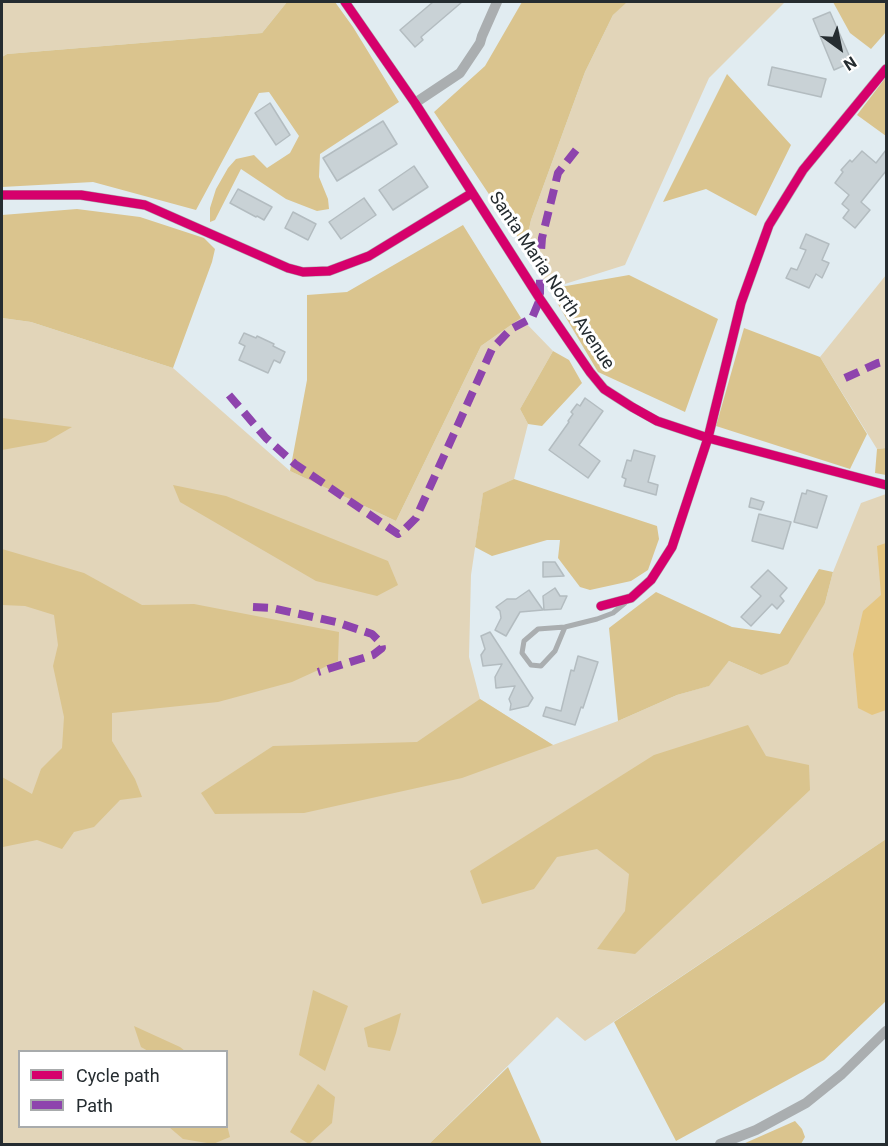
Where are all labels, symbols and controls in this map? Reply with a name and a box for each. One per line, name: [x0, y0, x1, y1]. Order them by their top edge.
north arrow: [810, 18, 870, 78]
text: N: [840, 52, 860, 75]
street label: Santa Maria North Avenue: [483, 188, 619, 374]
legend: [18, 1050, 228, 1128]
text: Cycle path: [76, 1065, 160, 1086]
text: Path: [76, 1095, 113, 1116]

